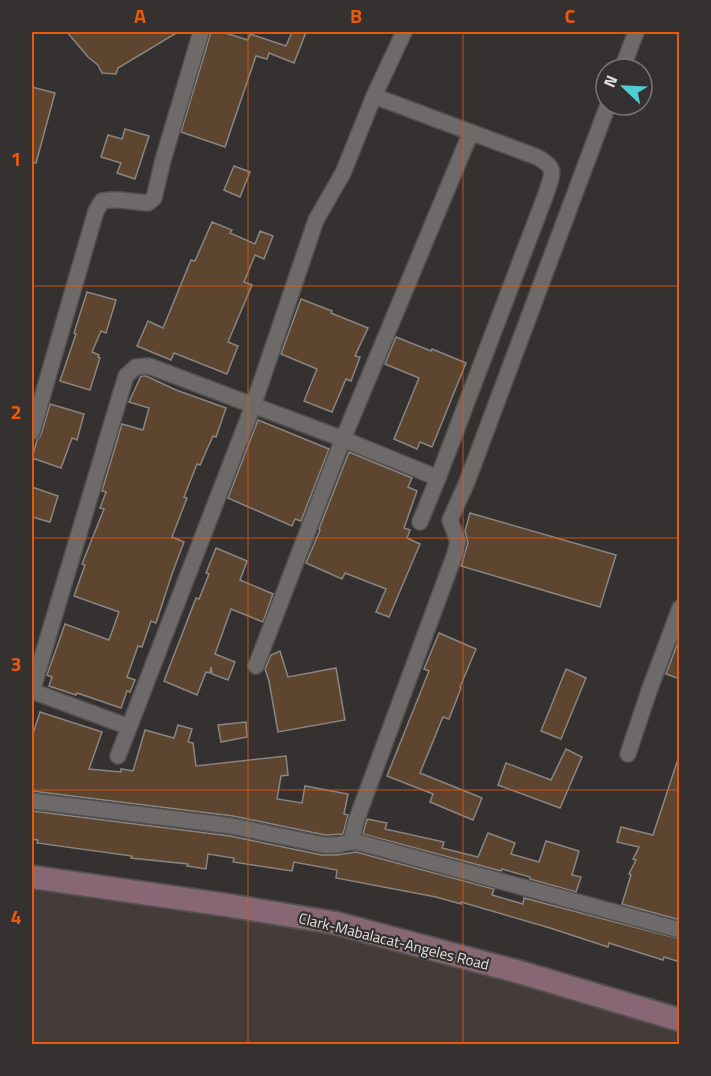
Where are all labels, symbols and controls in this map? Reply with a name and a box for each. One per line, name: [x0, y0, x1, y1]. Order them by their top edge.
text: A: [134, 0, 146, 31]
text: B: [350, 0, 362, 31]
text: C: [565, 0, 576, 31]
north arrow: [594, 57, 654, 117]
text: N: [597, 71, 623, 91]
text: 1: [10, 143, 22, 174]
text: 2: [10, 396, 22, 427]
text: 3: [10, 648, 22, 679]
text: 4: [10, 901, 22, 932]
street label: Clark-Mabalacat-Angeles Road: [296, 906, 492, 976]

